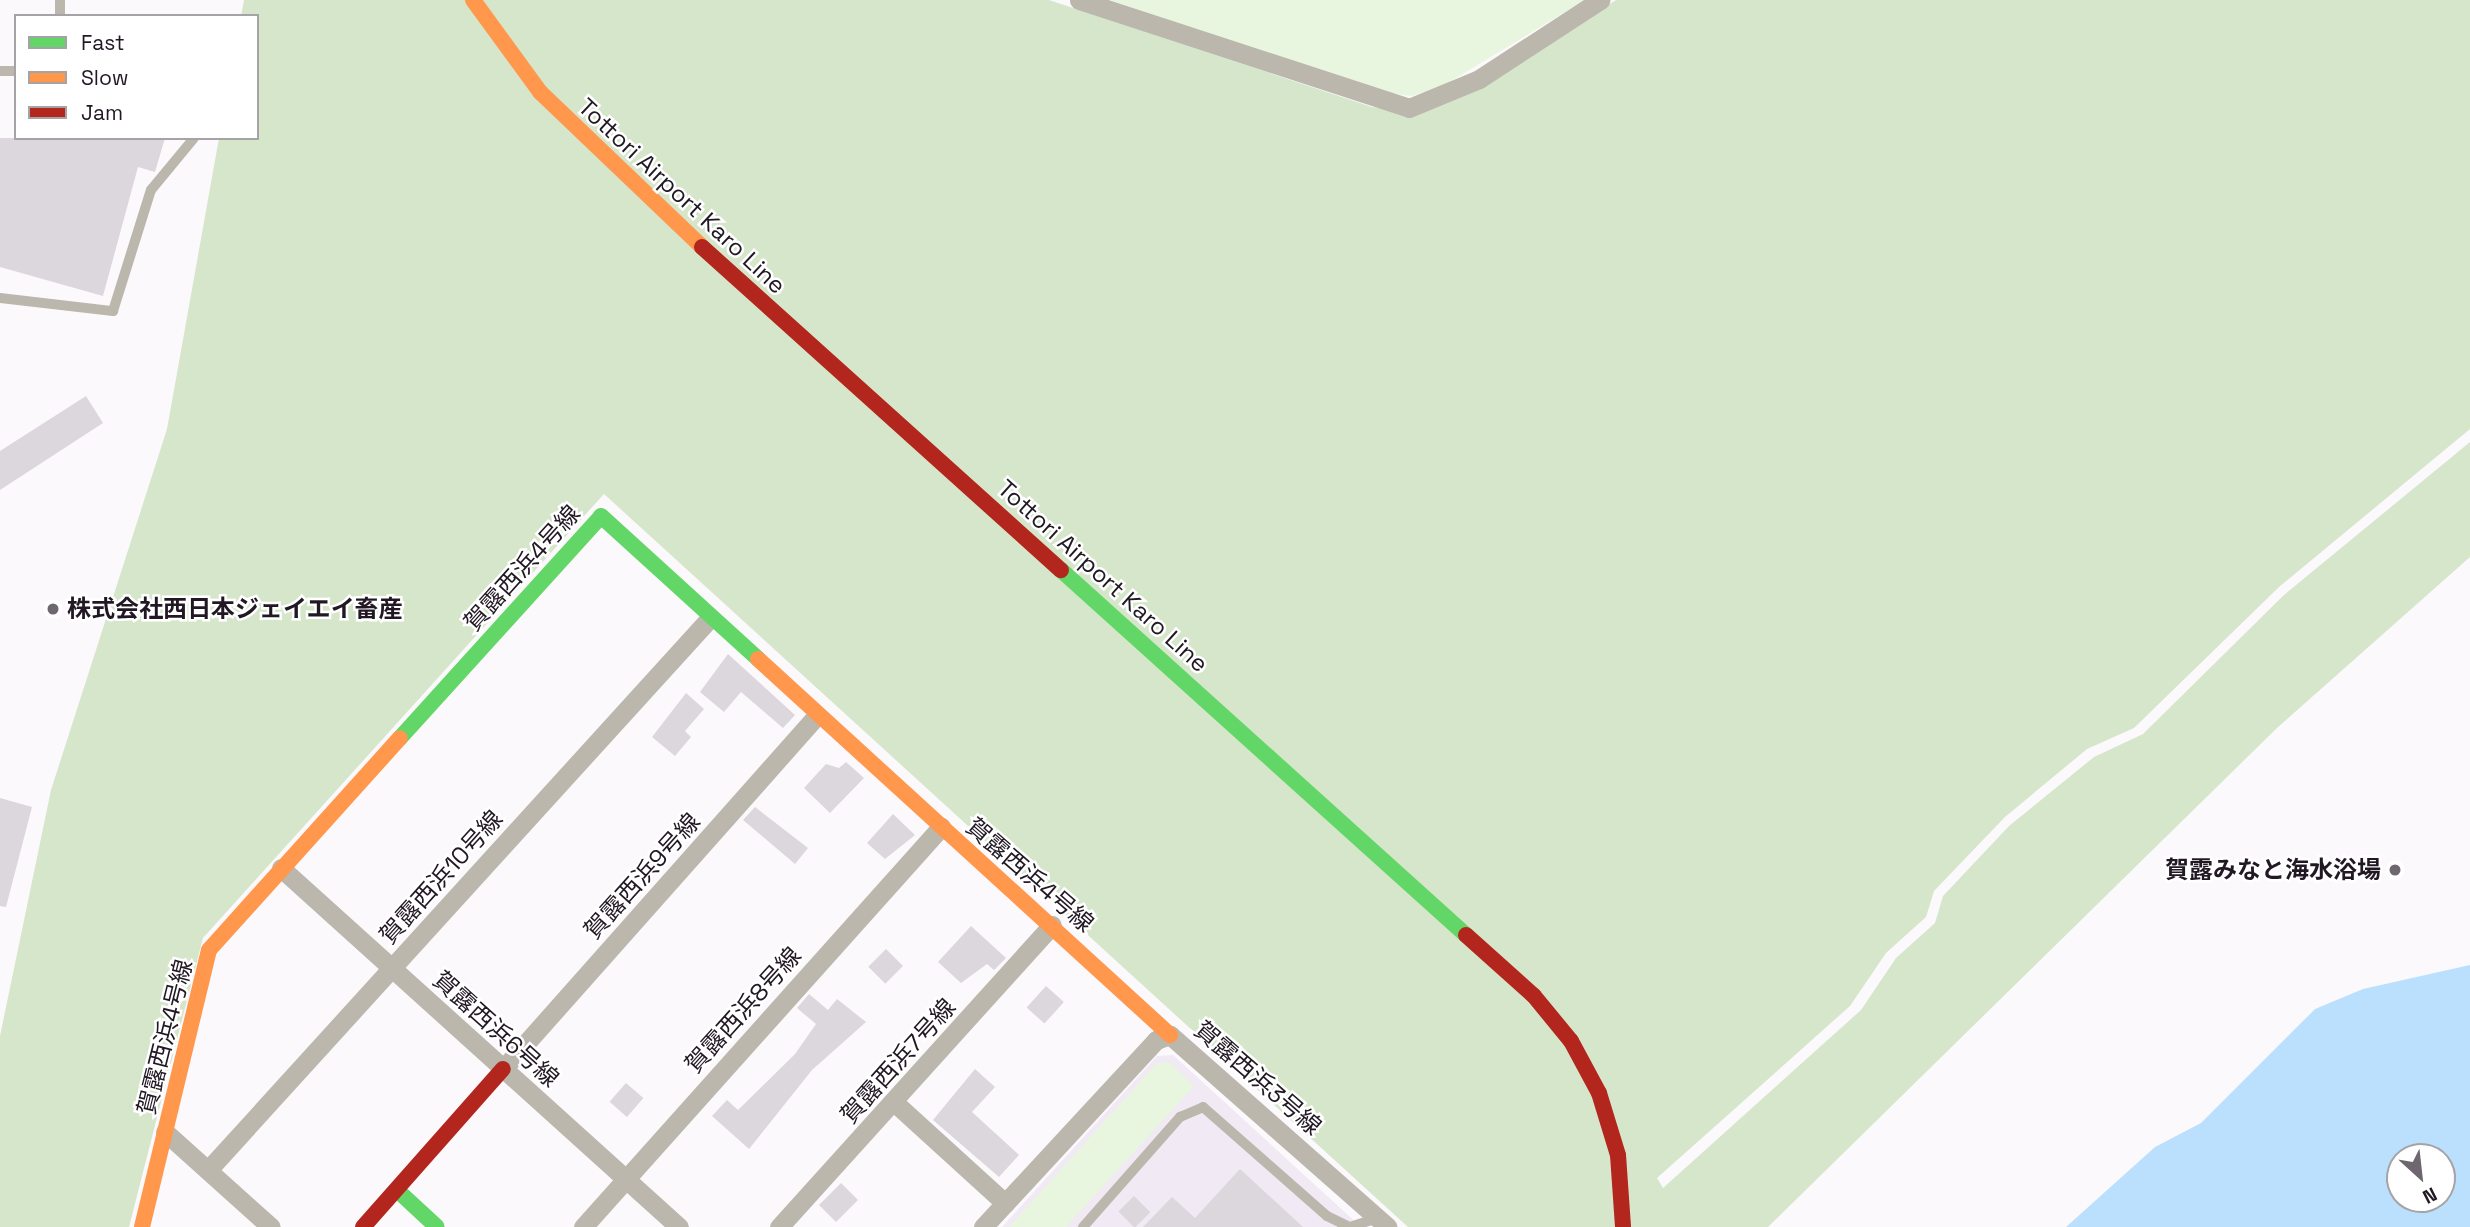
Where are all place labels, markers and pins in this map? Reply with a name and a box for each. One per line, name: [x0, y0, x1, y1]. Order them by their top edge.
place label: 株式会社西日本ジェイエイ畜産: [67, 595, 403, 623]
marker: 株式会社西日本ジェイエイ畜産: [45, 601, 61, 617]
place label: 賀露みなと海水浴場: [2165, 856, 2381, 884]
marker: 賀露みなと海水浴場: [2387, 862, 2403, 878]

